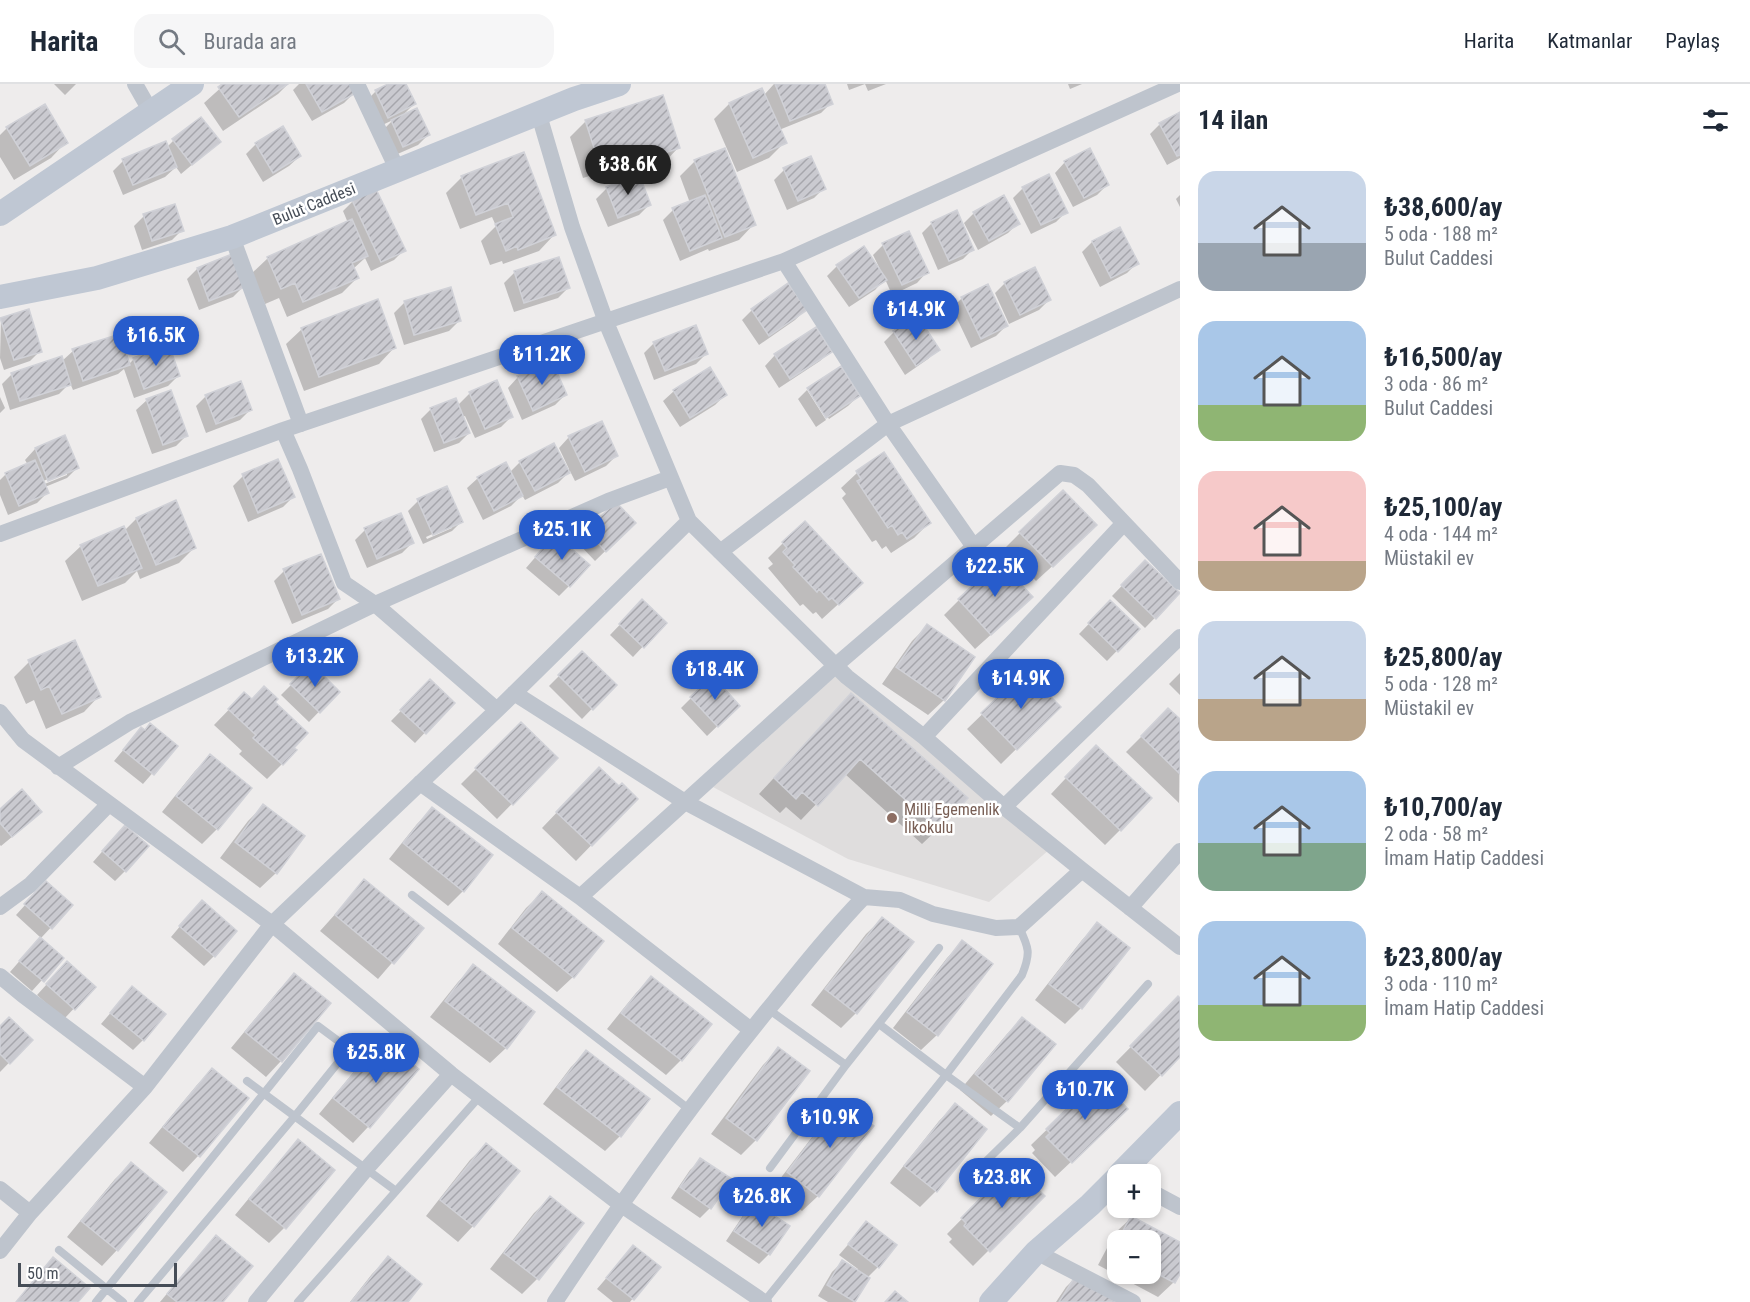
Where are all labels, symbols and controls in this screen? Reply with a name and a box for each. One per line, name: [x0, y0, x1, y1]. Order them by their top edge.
search box: [134, 14, 554, 68]
text: Harita: [30, 25, 98, 58]
icon: search: [155, 25, 188, 58]
text: Burada ara: [203, 29, 297, 54]
text: Harita: [1464, 29, 1514, 53]
text: Katmanlar: [1547, 29, 1632, 53]
text: Paylaş: [1665, 29, 1720, 53]
icon: filters: [1699, 104, 1732, 137]
text: 14 ilan: [1198, 105, 1268, 135]
pin: ₺38.6K: [579, 145, 677, 196]
text: ₺38.6K: [599, 152, 657, 176]
street label: Bulut Caddesi: [270, 179, 358, 229]
text: ₺38,600/ay: [1384, 192, 1502, 222]
icon: home: [1246, 195, 1318, 267]
text: 5 oda · 188 m²: [1384, 222, 1498, 246]
text: Bulut Caddesi: [1384, 246, 1493, 270]
pin: ₺14.9K: [867, 290, 965, 341]
text: ₺14.9K: [887, 297, 945, 321]
pin: ₺16.5K: [107, 316, 205, 367]
text: ₺16.5K: [127, 323, 185, 347]
pin: ₺11.2K: [493, 335, 591, 386]
text: ₺11.2K: [513, 342, 571, 366]
text: ₺16,500/ay: [1384, 342, 1502, 372]
icon: home: [1246, 345, 1318, 417]
text: 3 oda · 86 m²: [1384, 372, 1488, 396]
text: Bulut Caddesi: [1384, 396, 1493, 420]
text: ₺25,100/ay: [1384, 492, 1502, 522]
icon: home: [1246, 495, 1318, 567]
pin: ₺25.1K: [513, 510, 611, 561]
text: ₺25.1K: [533, 517, 591, 541]
text: 4 oda · 144 m²: [1384, 522, 1498, 546]
text: Müstakil ev: [1384, 546, 1474, 570]
pin: ₺22.5K: [946, 547, 1044, 598]
text: ₺22.5K: [966, 554, 1024, 578]
pin: ₺13.2K: [266, 637, 364, 688]
text: ₺25,800/ay: [1384, 642, 1502, 672]
text: ₺13.2K: [286, 644, 344, 668]
icon: home: [1246, 645, 1318, 717]
pin: ₺18.4K: [666, 650, 764, 701]
text: ₺18.4K: [686, 657, 744, 681]
pin: ₺14.9K: [972, 659, 1070, 710]
text: ₺14.9K: [992, 666, 1050, 690]
text: 5 oda · 128 m²: [1384, 672, 1498, 696]
text: Müstakil ev: [1384, 696, 1474, 720]
text: ₺10,700/ay: [1384, 792, 1502, 822]
icon: home: [1246, 795, 1318, 867]
place label: Milli Egemenlik İlkokulu: [904, 800, 1000, 837]
marker: Milli Egemenlik İlkokulu: [885, 811, 899, 825]
text: 2 oda · 58 m²: [1384, 822, 1488, 846]
text: İmam Hatip Caddesi: [1384, 846, 1544, 870]
text: ₺23,800/ay: [1384, 942, 1502, 972]
icon: home: [1246, 945, 1318, 1017]
text: 3 oda · 110 m²: [1384, 972, 1498, 996]
text: İmam Hatip Caddesi: [1384, 996, 1544, 1020]
pin: ₺25.8K: [327, 1033, 425, 1084]
text: ₺25.8K: [347, 1040, 405, 1064]
pin: ₺10.7K: [1036, 1070, 1134, 1121]
text: ₺10.7K: [1056, 1077, 1114, 1101]
pin: ₺10.9K: [781, 1098, 879, 1149]
text: ₺10.9K: [801, 1105, 859, 1129]
pin: ₺23.8K: [953, 1158, 1051, 1209]
map controls: [1107, 1164, 1161, 1284]
button: +: [1107, 1164, 1161, 1218]
text: ₺23.8K: [973, 1165, 1031, 1189]
pin: ₺26.8K: [713, 1177, 811, 1228]
text: ₺26.8K: [733, 1184, 791, 1208]
button: −: [1107, 1230, 1161, 1284]
scale bar: [18, 1260, 177, 1288]
text: 50 m: [27, 1264, 59, 1283]

